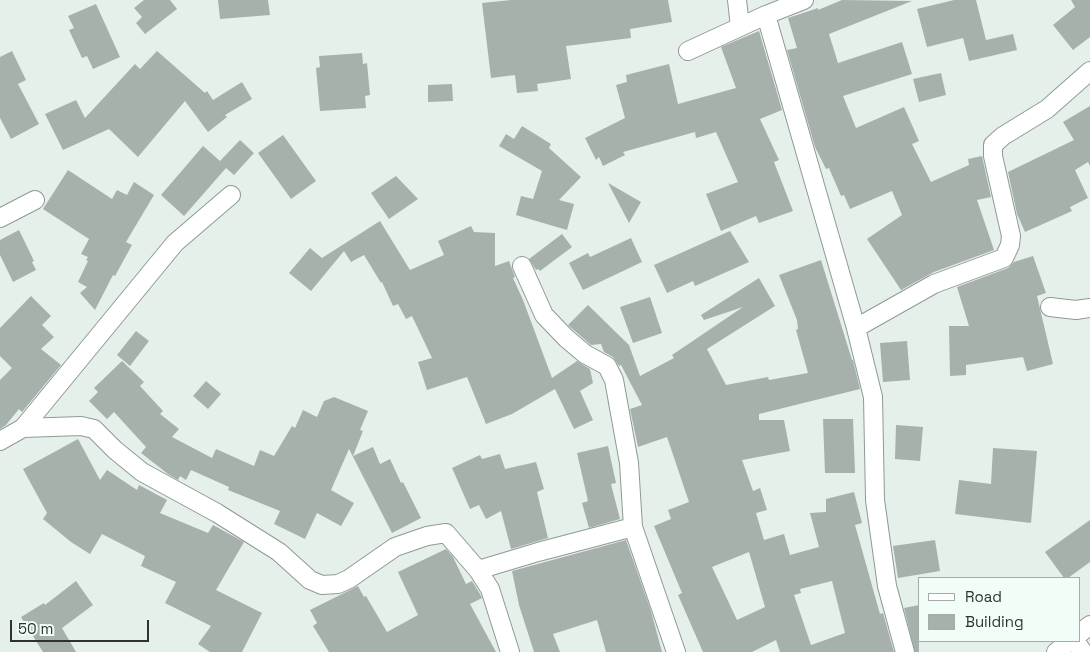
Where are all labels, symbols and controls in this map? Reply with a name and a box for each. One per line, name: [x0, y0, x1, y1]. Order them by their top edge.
legend: [918, 577, 1080, 642]
text: Road: [965, 587, 1002, 606]
scale bar: [12, 610, 151, 642]
text: Building: [965, 612, 1024, 631]
text: 50 m: [18, 619, 53, 638]

